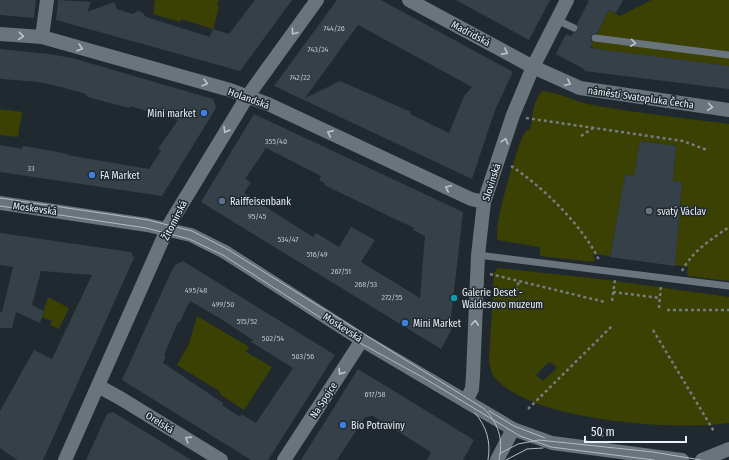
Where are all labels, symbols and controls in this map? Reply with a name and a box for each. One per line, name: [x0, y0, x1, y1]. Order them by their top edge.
street label: Madridská: [449, 19, 492, 49]
house number: 744/26: [323, 24, 345, 33]
one-way arrow: [292, 27, 299, 34]
one-way arrow: [18, 31, 24, 40]
one-way arrow: [630, 38, 636, 47]
one-way arrow: [76, 43, 83, 52]
house number: 743/24: [308, 45, 329, 54]
one-way arrow: [500, 47, 508, 54]
house number: 742/22: [290, 73, 311, 82]
one-way arrow: [201, 78, 208, 87]
one-way arrow: [564, 78, 572, 86]
street label: náměstí Svatopluka Čecha: [587, 83, 695, 111]
street label: Holandská: [226, 86, 271, 112]
one-way arrow: [707, 102, 713, 111]
place label: Mini market: [147, 108, 197, 120]
marker: Mini market: [199, 108, 209, 118]
one-way arrow: [224, 126, 231, 133]
one-way arrow: [327, 130, 334, 138]
house number: 355/40: [265, 137, 287, 146]
one-way arrow: [500, 137, 508, 144]
street label: Slovinská: [480, 162, 504, 203]
house number: 33: [27, 164, 35, 173]
marker: FA Market: [87, 170, 97, 180]
place label: FA Market: [100, 170, 140, 182]
one-way arrow: [444, 185, 452, 193]
marker: Raiffeisenbank: [217, 196, 227, 206]
place label: Raiffeisenbank: [230, 196, 291, 208]
street label: Žitomírská: [158, 198, 190, 242]
street label: Moskevská: [12, 200, 58, 218]
place label: svatý Václav: [657, 205, 707, 218]
marker: svatý Václav: [644, 206, 654, 216]
house number: 95/45: [248, 212, 266, 221]
house number: 534/47: [277, 235, 299, 244]
house number: 516/49: [306, 250, 328, 259]
house number: 267/51: [331, 267, 351, 276]
house number: 268/53: [355, 280, 378, 289]
house number: 495/48: [185, 286, 207, 295]
place label: Galerie Deset - Waldesovo muzeum: [462, 287, 543, 311]
house number: 272/55: [381, 293, 403, 302]
marker: Galerie Deset - Waldesovo muzeum: [449, 293, 459, 303]
house number: 499/50: [212, 300, 234, 309]
street label: Moskevská: [321, 311, 364, 345]
house number: 515/52: [237, 317, 258, 326]
marker: Mini Market: [400, 318, 410, 328]
place label: Mini Market: [413, 318, 462, 330]
one-way arrow: [470, 320, 479, 326]
house number: 502/54: [262, 334, 284, 343]
house number: 503/56: [292, 352, 314, 361]
one-way arrow: [339, 368, 346, 375]
street label: Na Spojce: [308, 380, 340, 421]
house number: 617/58: [365, 390, 385, 399]
street label: Orelská: [143, 410, 176, 436]
scale bar: [585, 418, 686, 444]
marker: Bio Potraviny: [338, 420, 348, 430]
place label: Bio Potraviny: [351, 420, 405, 432]
text: 50 m: [591, 425, 615, 439]
one-way arrow: [185, 437, 192, 444]

